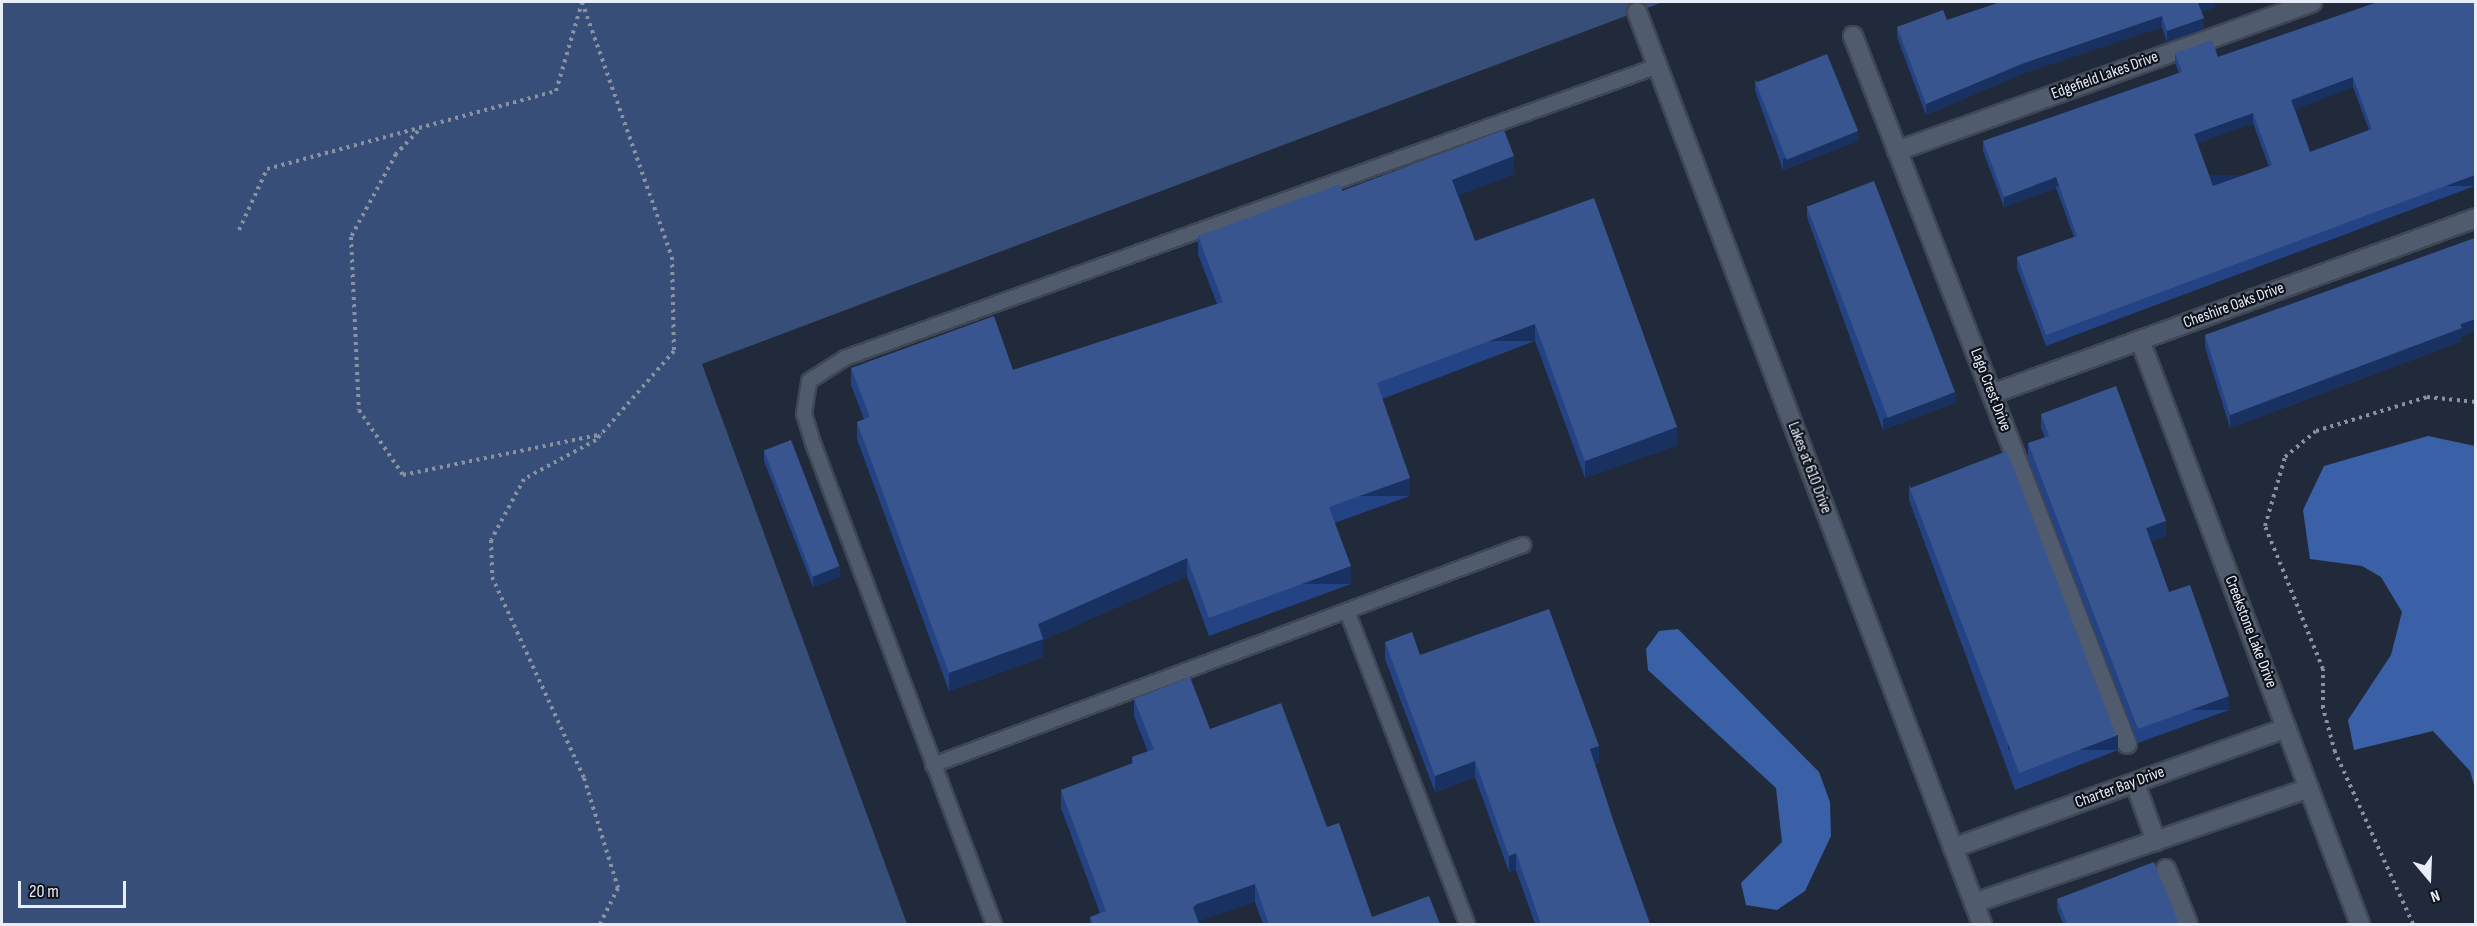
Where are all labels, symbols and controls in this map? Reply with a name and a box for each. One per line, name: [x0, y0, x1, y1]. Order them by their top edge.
street label: Edgefield Lakes Drive: [2049, 48, 2161, 104]
street label: Cheshire Oaks Drive: [2181, 279, 2287, 333]
street label: Lago Crest Drive: [1965, 346, 2015, 434]
street label: Lakes at 610 Drive: [1783, 420, 1835, 516]
street label: Creekstone Lake Drive: [2220, 573, 2280, 691]
street label: Charter Bay Drive: [2073, 763, 2167, 813]
north arrow: [2399, 848, 2459, 908]
scale bar: [21, 869, 129, 907]
text: 20 m: [29, 881, 59, 902]
text: N: [2428, 885, 2442, 906]

